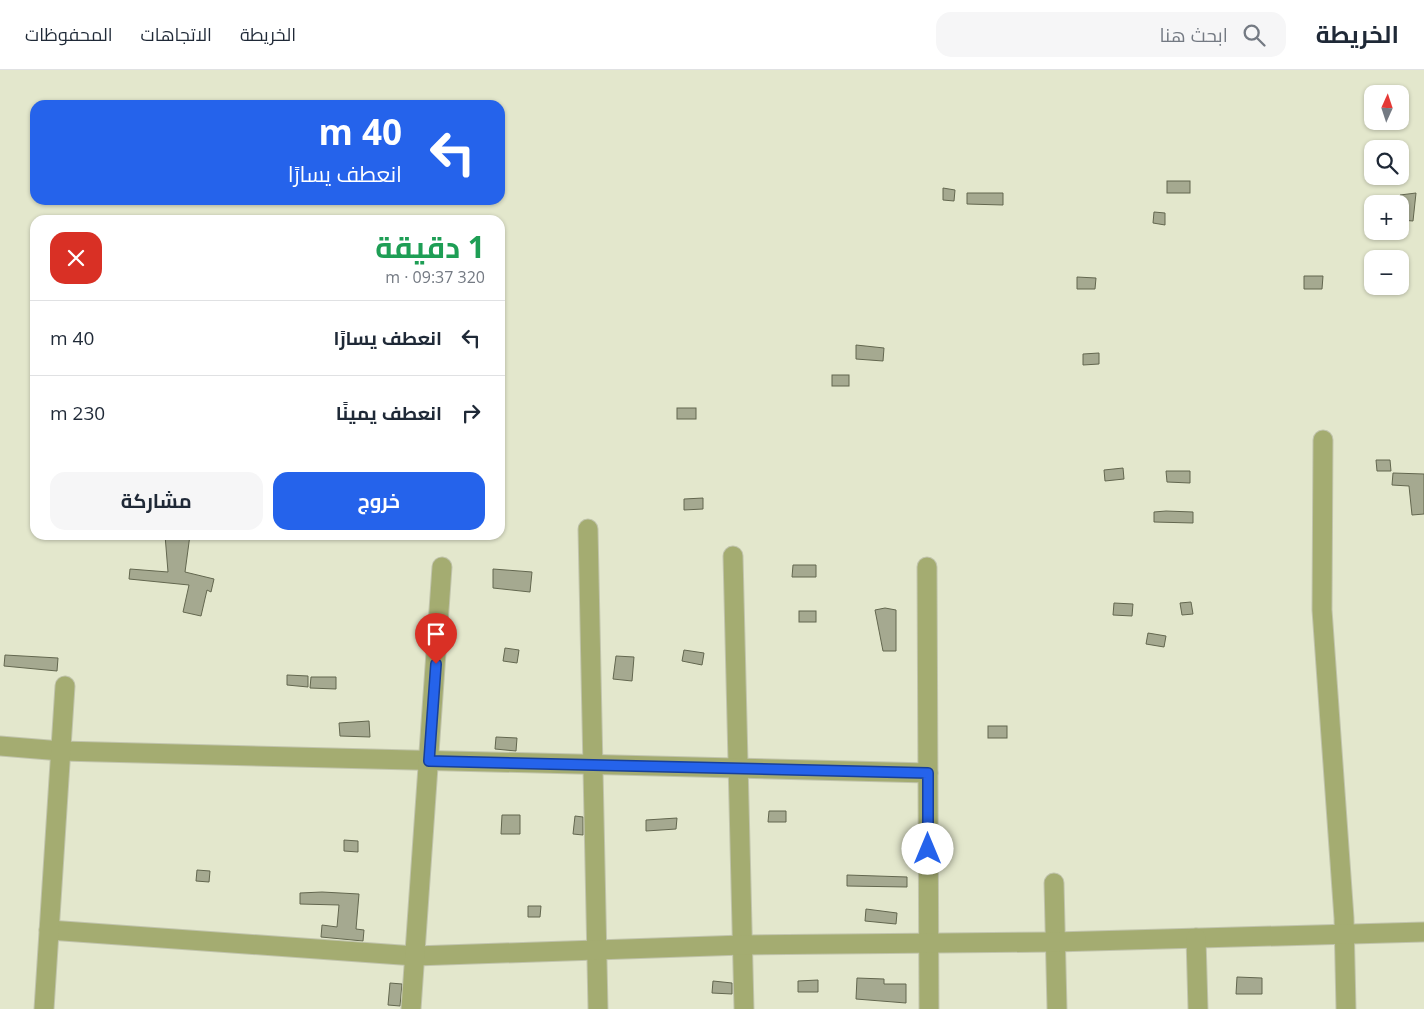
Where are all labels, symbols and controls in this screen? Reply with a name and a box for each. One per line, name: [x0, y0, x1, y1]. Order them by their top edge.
search box: [936, 12, 1286, 57]
text: الخريطة: [1316, 17, 1399, 50]
icon: search: [1240, 21, 1268, 49]
text: المحفوظات: [25, 22, 113, 46]
text: الاتجاهات: [141, 22, 212, 46]
text: الخريطة: [240, 22, 296, 46]
text: ابحث هنا: [1159, 22, 1228, 48]
north arrow: [1364, 85, 1409, 130]
map controls: [1364, 85, 1409, 295]
text: 40 m: [319, 108, 402, 155]
icon: left: [420, 120, 485, 185]
button: search: [1364, 140, 1409, 185]
text: انعطف يسارًا: [288, 158, 402, 188]
button: +: [1364, 195, 1409, 240]
text: 1 دقيقة: [375, 226, 485, 267]
button: close: [50, 232, 102, 284]
button: −: [1364, 250, 1409, 295]
text: 320 m · 09:37: [385, 266, 485, 288]
icon: left: [457, 324, 485, 352]
text: 40 m: [50, 325, 94, 351]
text: انعطف يسارًا: [333, 325, 442, 351]
icon: right: [457, 399, 485, 427]
text: 230 m: [50, 400, 105, 426]
text: انعطف يمينًا: [336, 400, 442, 426]
button: مشاركة: [50, 472, 263, 530]
button: خروج: [273, 472, 485, 530]
pin: [415, 613, 457, 664]
icon: arrive: [422, 620, 450, 648]
position arrow: [901, 822, 953, 874]

